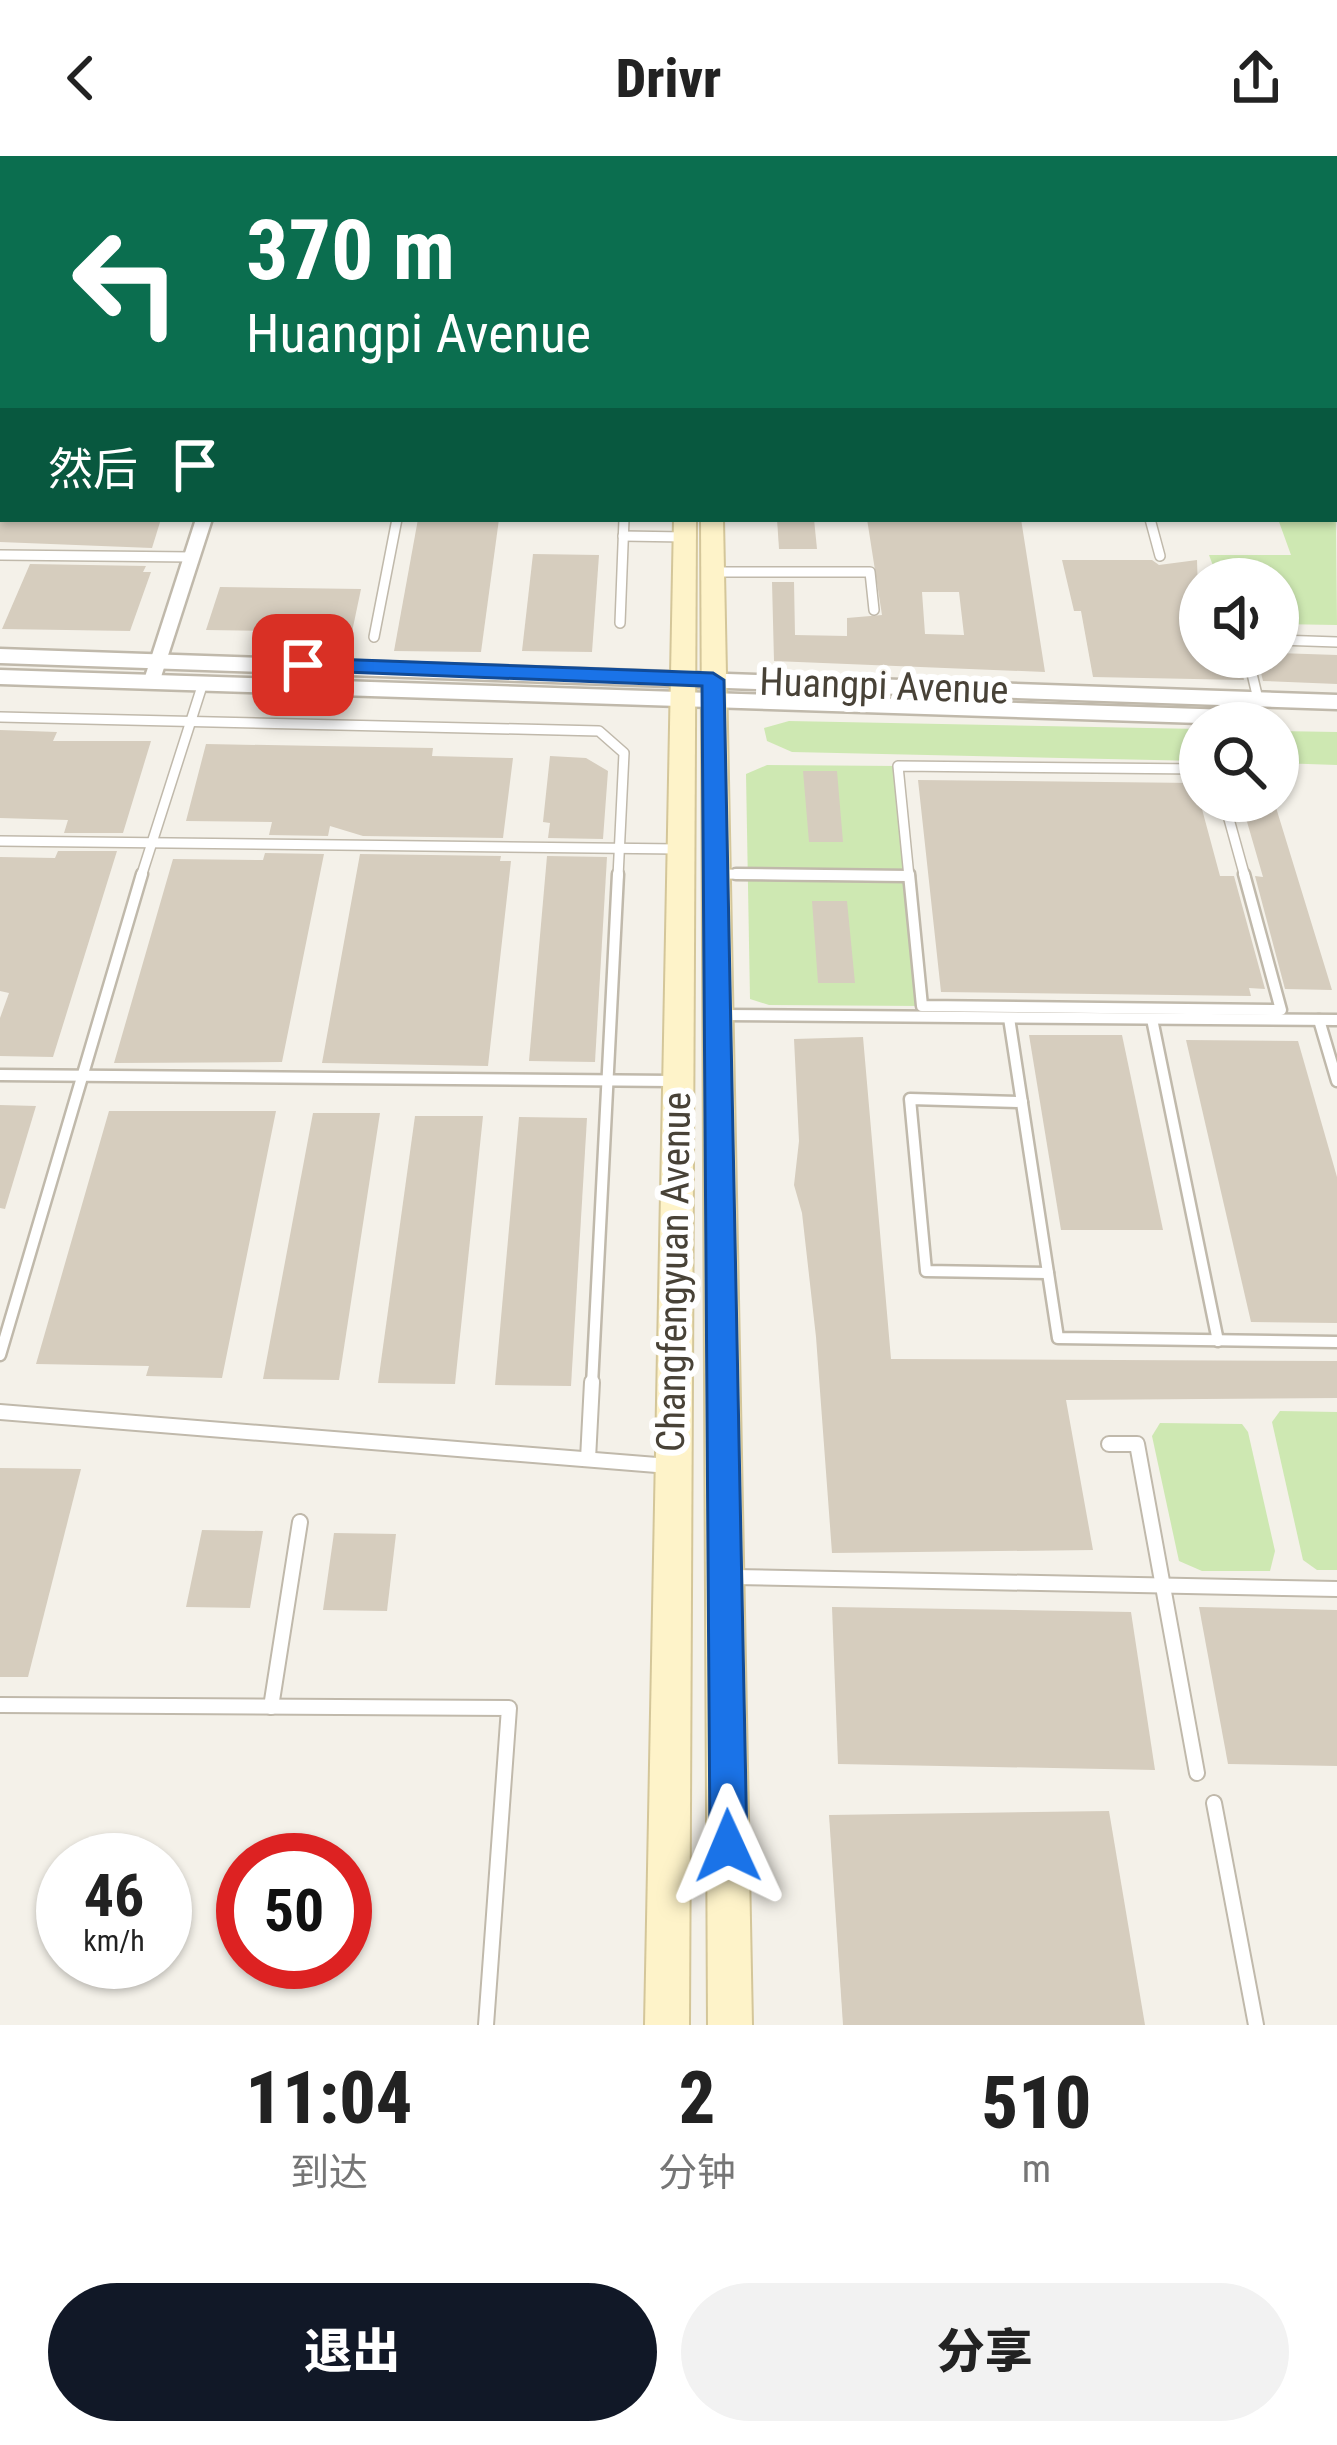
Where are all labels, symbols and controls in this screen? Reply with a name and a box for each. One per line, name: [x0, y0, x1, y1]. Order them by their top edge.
icon: back: [48, 45, 114, 111]
icon: share: [1223, 45, 1289, 111]
text: Drivr: [616, 47, 721, 110]
text: 370 m: [246, 201, 455, 300]
icon: left: [48, 204, 204, 360]
text: Huangpi Avenue: [246, 302, 591, 365]
icon: arrive: [162, 432, 228, 498]
text: 然后: [48, 443, 138, 496]
map controls: [1179, 558, 1299, 822]
button: sound: [1179, 558, 1299, 678]
pin: [252, 614, 354, 716]
icon: arrive: [270, 632, 336, 698]
street label: Huangpi Avenue: [759, 659, 1009, 713]
button: search: [1179, 702, 1299, 822]
street label: Changfengyuan Avenue: [648, 1092, 700, 1452]
position arrow: [665, 1783, 791, 1909]
speed limit sign: 50: [216, 1833, 372, 1989]
text: 46: [84, 1860, 144, 1931]
text: km/h: [83, 1923, 145, 1958]
text: 11:04: [246, 2056, 412, 2141]
text: 2: [679, 2056, 715, 2141]
text: 510: [982, 2061, 1091, 2146]
text: m: [1022, 2146, 1051, 2192]
text: 到达: [290, 2150, 368, 2196]
text: 分钟: [658, 2150, 736, 2196]
button: 退出: [48, 2283, 657, 2421]
button: 分享: [681, 2283, 1289, 2421]

